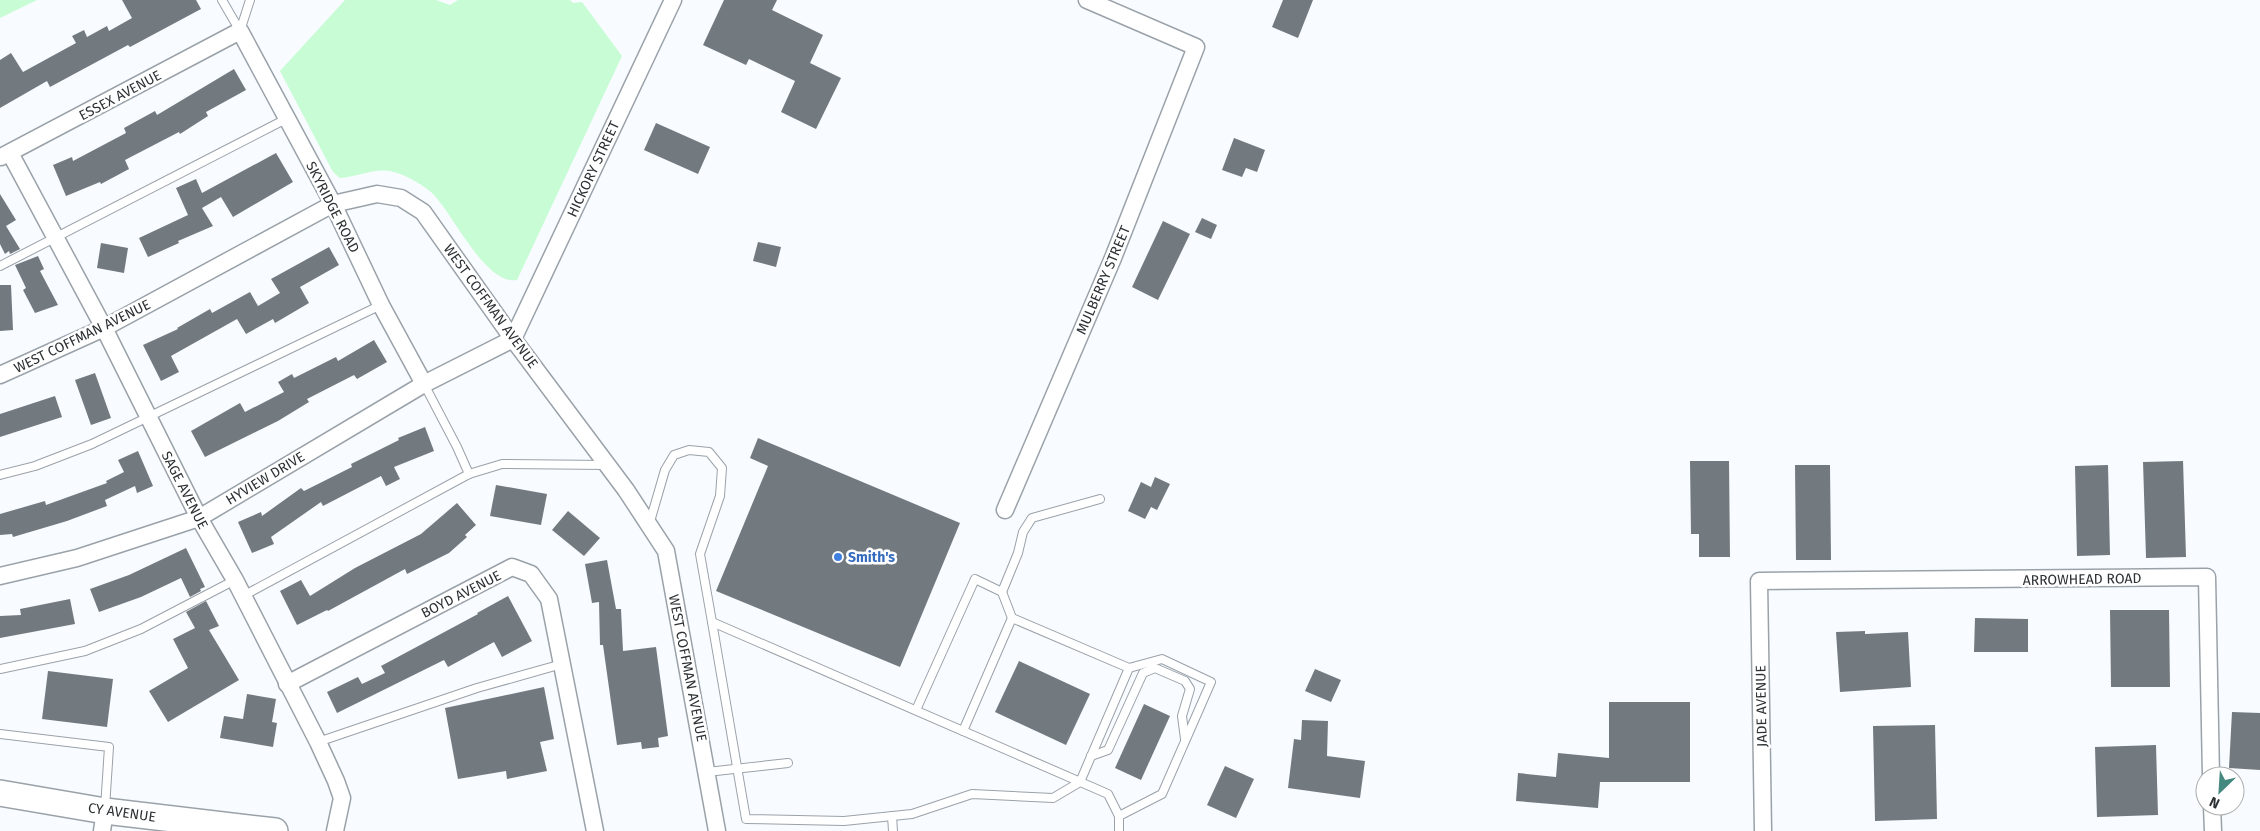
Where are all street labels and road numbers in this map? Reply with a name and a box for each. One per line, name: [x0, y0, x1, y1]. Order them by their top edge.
street label: ESSEX AVENUE: [76, 67, 164, 124]
street label: HICKORY STREET: [564, 118, 623, 220]
street label: SKYRIDGE ROAD: [302, 159, 363, 256]
street label: MULBERRY STREET: [1073, 223, 1134, 337]
street label: WEST COFFMAN AVENUE: [440, 241, 541, 372]
street label: WEST COFFMAN AVENUE: [11, 296, 153, 377]
street label: HYVIEW DRIVE: [223, 448, 308, 509]
street label: SAGE AVENUE: [158, 449, 211, 532]
street label: BOYD AVENUE: [418, 567, 504, 622]
street label: ARROWHEAD ROAD: [2022, 570, 2142, 589]
street label: WEST COFFMAN AVENUE: [665, 593, 710, 743]
street label: JADE AVENUE: [1752, 665, 1771, 747]
street label: CY AVENUE: [87, 799, 157, 826]

